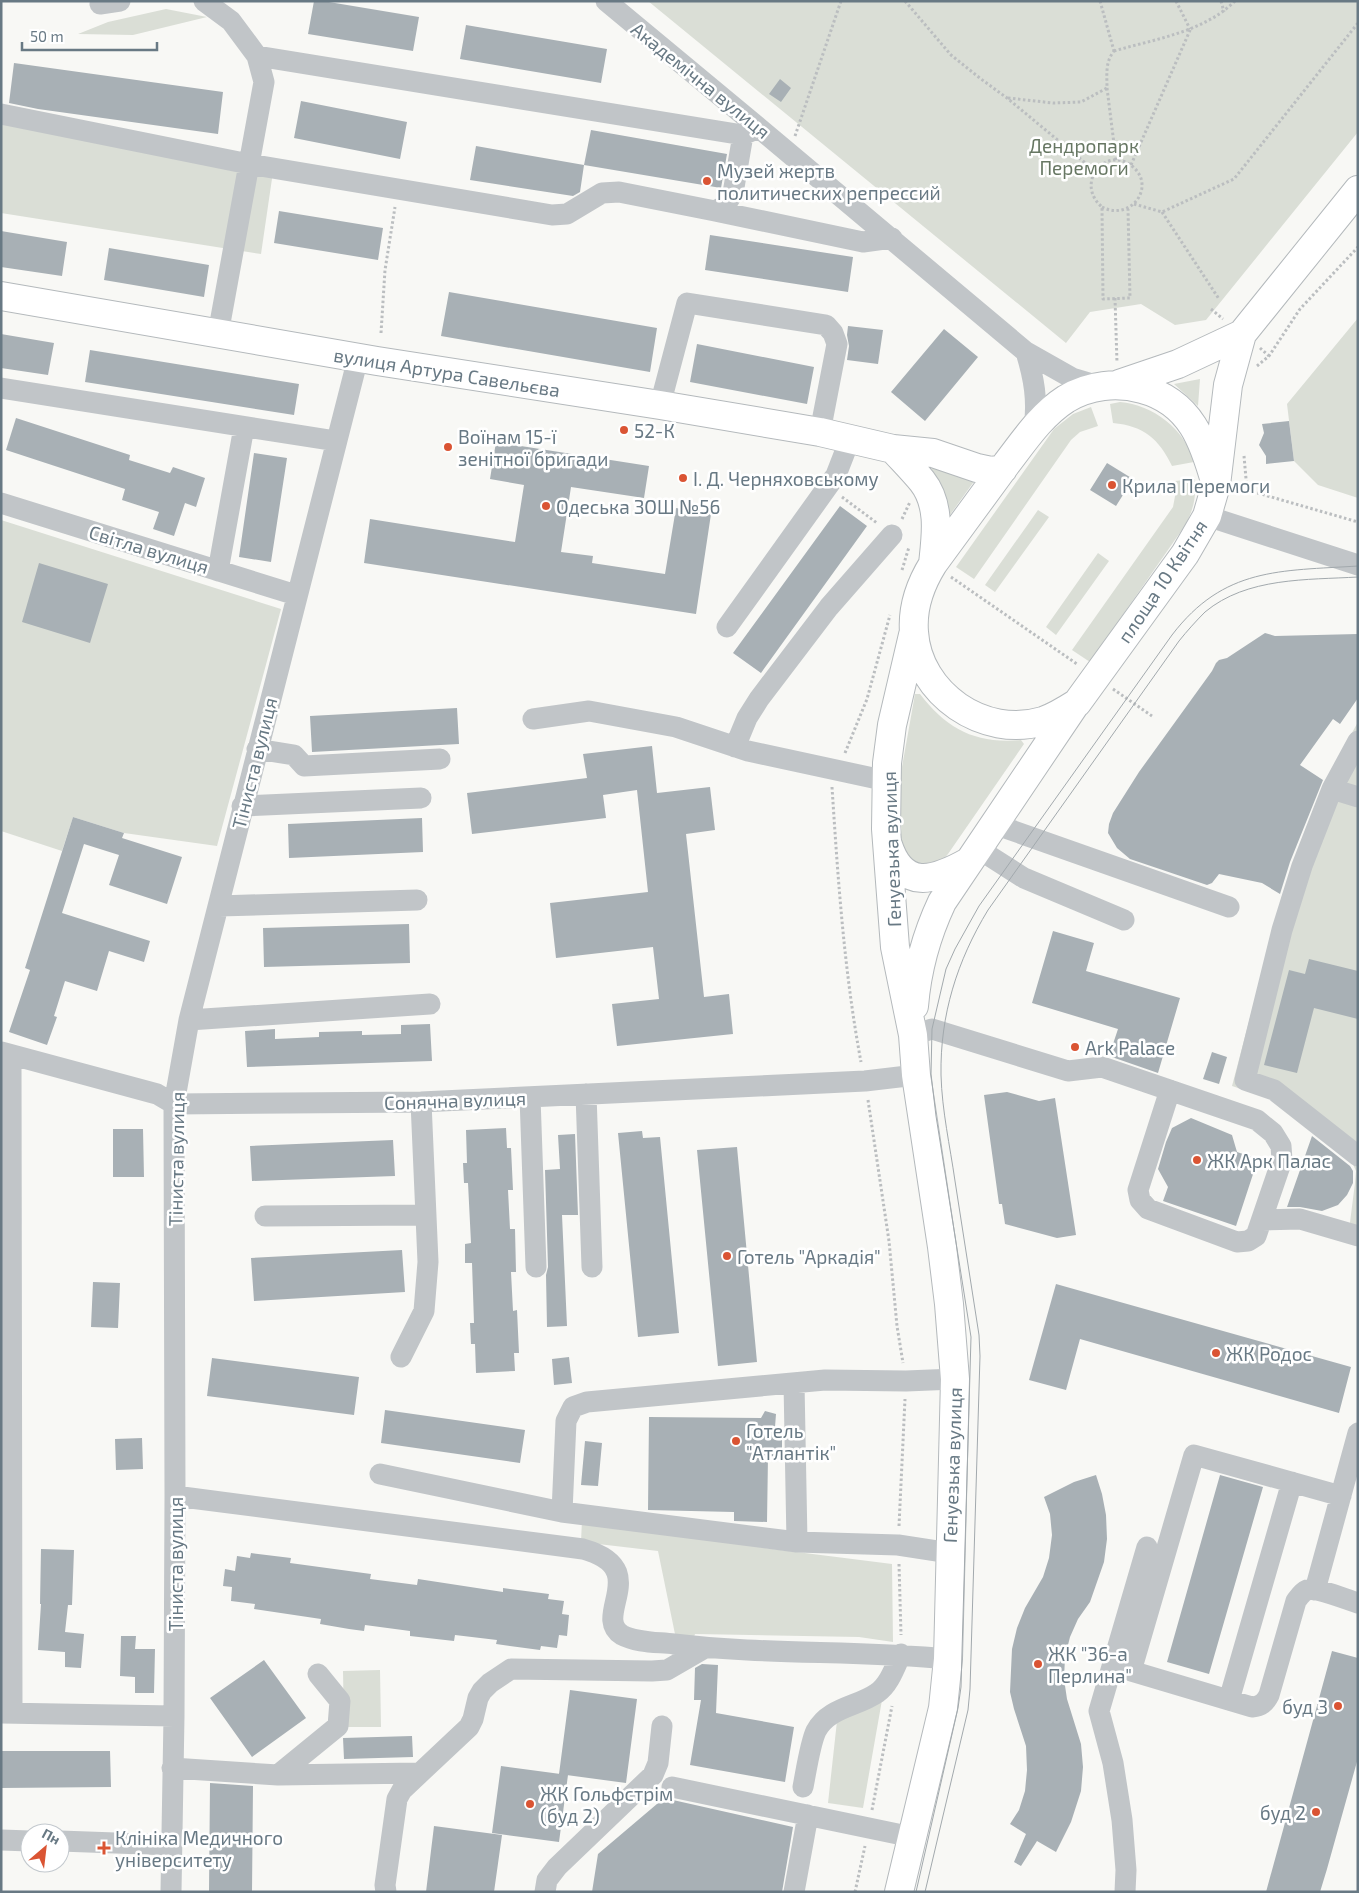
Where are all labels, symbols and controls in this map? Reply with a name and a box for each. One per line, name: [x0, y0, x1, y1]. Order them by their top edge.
street label: Академічна вулиця: [626, 17, 775, 144]
scale bar: [22, 20, 158, 52]
text: 50 m: [30, 27, 64, 45]
park label: Дендропарк Перемоги: [1029, 134, 1139, 179]
place label: Музей жертв политических репрессий: [717, 159, 941, 204]
marker: Музей жертв политических репрессий: [701, 175, 713, 187]
street label: вулиця Артура Савельєва: [332, 343, 562, 402]
place label: 52-К: [634, 419, 675, 442]
marker: 52-К: [618, 424, 630, 436]
place label: Воїнам 15-ї зенітної бригади: [458, 425, 608, 470]
marker: Воїнам 15-ї зенітної бригади: [442, 441, 454, 453]
place label: І. Д. Черняховському: [693, 467, 879, 491]
marker: І. Д. Черняховському: [677, 472, 689, 484]
place label: Крила Перемоги: [1122, 474, 1270, 497]
marker: Крила Перемоги: [1106, 479, 1118, 491]
place label: Одеська ЗОШ №56: [556, 495, 720, 518]
marker: Одеська ЗОШ №56: [540, 500, 552, 512]
street label: площа 10 Квітня: [1112, 515, 1212, 647]
street label: Світла вулиця: [86, 520, 212, 579]
street label: Тіниста вулиця: [227, 695, 282, 831]
street label: Генуезька вулиця: [877, 771, 906, 927]
place label: Ark Palace: [1085, 1036, 1175, 1059]
marker: Ark Palace: [1069, 1041, 1081, 1053]
street label: Сонячна вулиця: [384, 1086, 526, 1115]
street label: Тіниста вулиця: [163, 1091, 190, 1227]
place label: ЖК Арк Палас: [1207, 1149, 1331, 1172]
marker: ЖК Арк Палас: [1191, 1154, 1203, 1166]
place label: Готель "Аркадія": [737, 1245, 881, 1268]
marker: Готель "Аркадія": [721, 1250, 733, 1262]
place label: ЖК Родос: [1226, 1342, 1312, 1365]
marker: ЖК Родос: [1210, 1347, 1222, 1359]
street label: Генуезька вулиця: [938, 1387, 967, 1543]
place label: Готель "Атлантік": [746, 1419, 836, 1464]
marker: Готель "Атлантік": [730, 1435, 742, 1447]
street label: Тіниста вулиця: [164, 1497, 188, 1631]
place label: ЖК "36-а Перлина": [1048, 1642, 1132, 1687]
marker: ЖК "36-а Перлина": [1032, 1658, 1044, 1670]
place label: буд 3: [1282, 1695, 1328, 1719]
marker: буд 3: [1332, 1700, 1344, 1712]
place label: ЖК Гольфстрім (буд 2): [540, 1782, 673, 1828]
marker: ЖК Гольфстрім (буд 2): [524, 1798, 536, 1810]
place label: буд 2: [1260, 1801, 1306, 1825]
marker: буд 2: [1310, 1806, 1322, 1818]
north arrow: [20, 1823, 70, 1873]
text: Пн: [39, 1824, 63, 1848]
place label: Клініка Медичного університету: [115, 1826, 283, 1872]
marker: Клініка Медичного університету: [97, 1841, 111, 1855]

